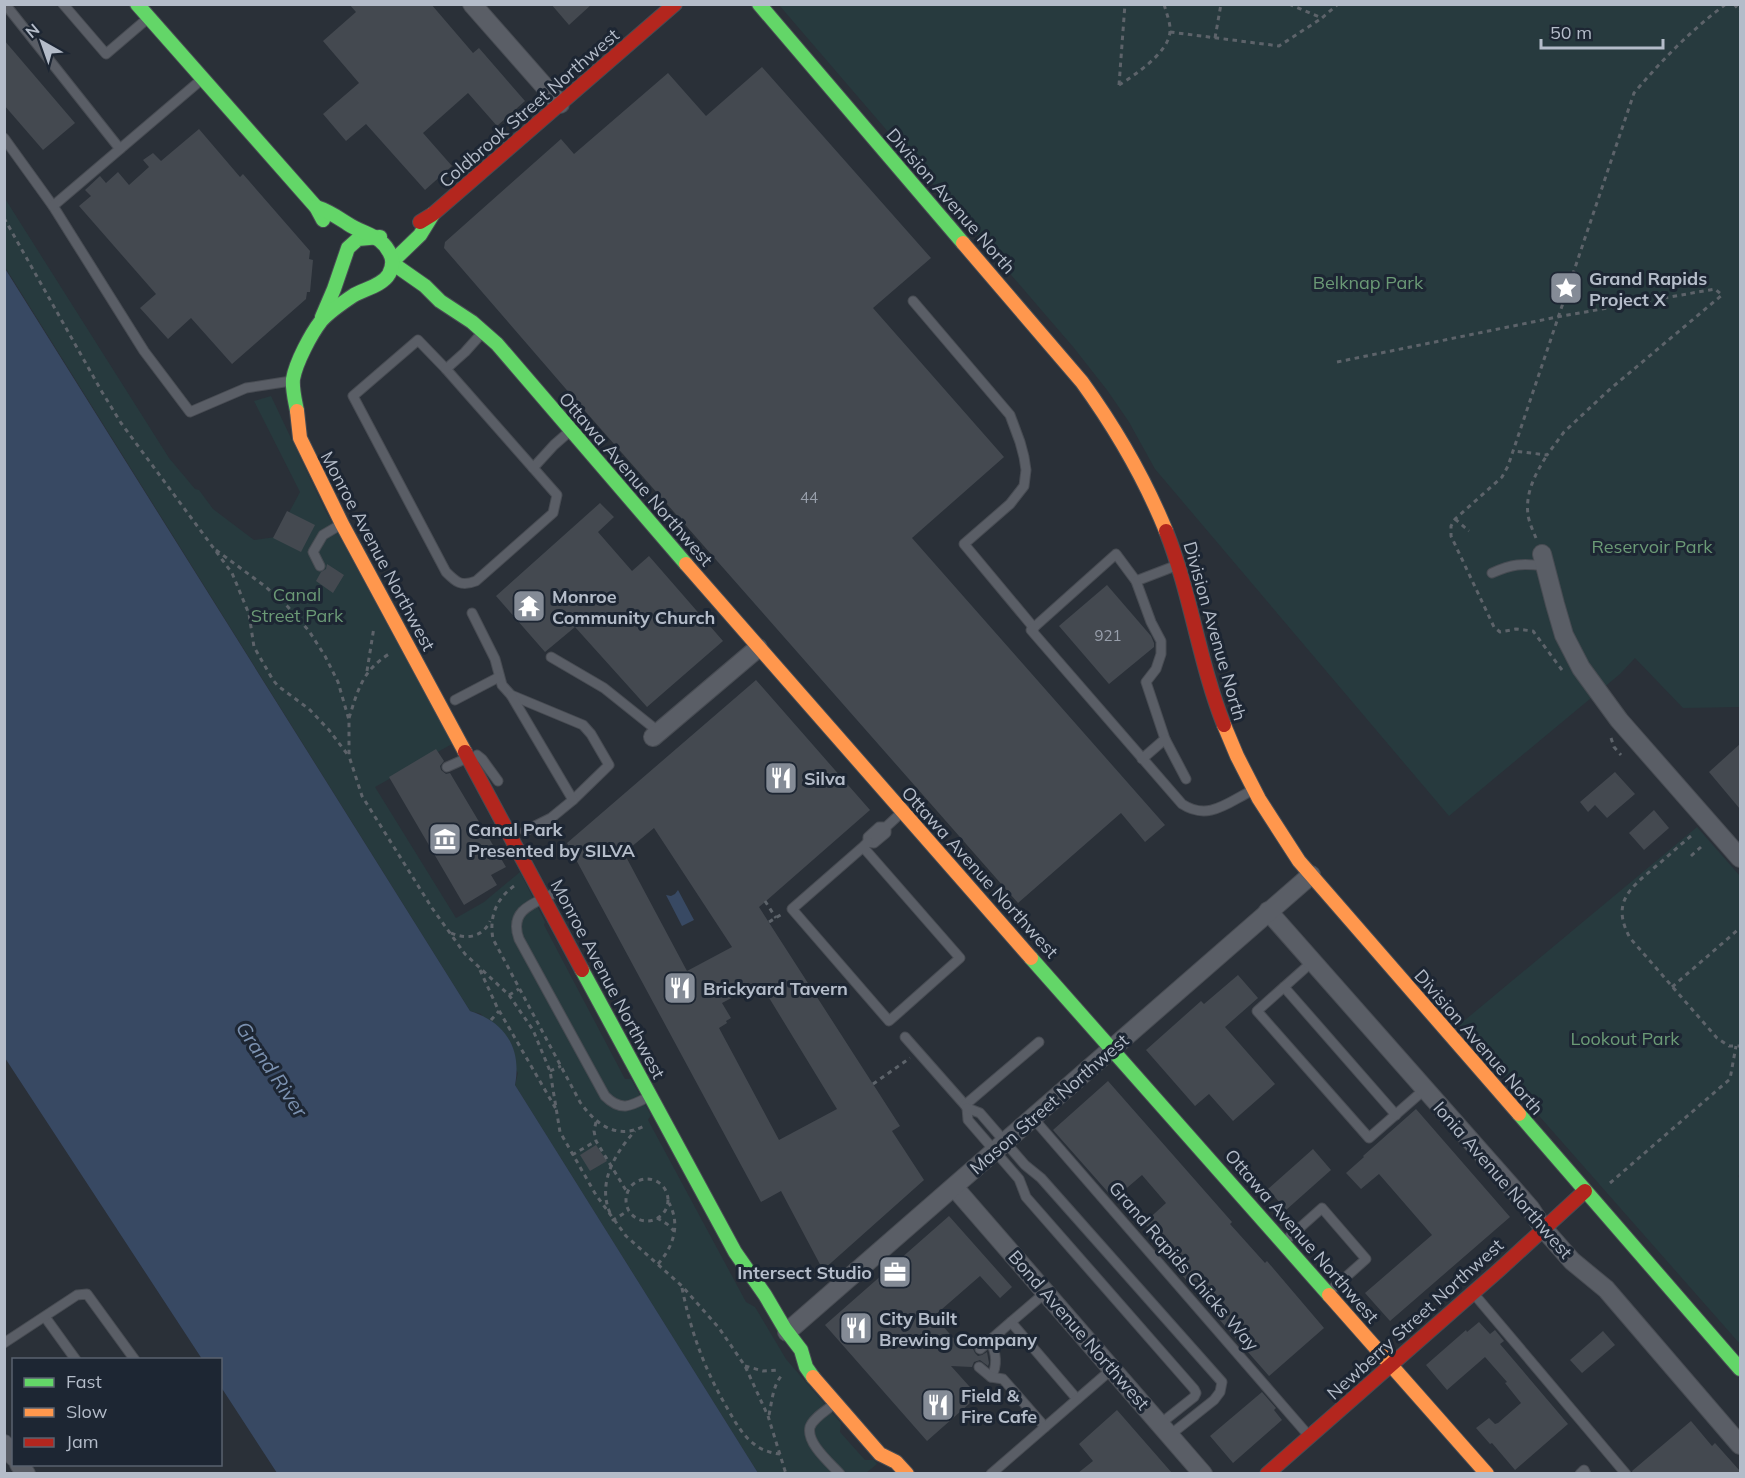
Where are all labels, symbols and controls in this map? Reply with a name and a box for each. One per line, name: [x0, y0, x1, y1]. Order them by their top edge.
north arrow: [12, 12, 72, 72]
scale bar: [1541, 12, 1662, 50]
text: N: [21, 19, 43, 42]
text: 50 m: [1550, 21, 1592, 44]
street label: Coldbrook Street Northwest: [434, 23, 624, 193]
street label: Division Avenue North: [882, 124, 1020, 278]
place label: Grand Rapids Project X: [1589, 267, 1707, 311]
place icon: Grand Rapids Project X: [1548, 270, 1584, 306]
park label: Belknap Park: [1313, 271, 1424, 294]
street label: Ottawa Avenue Northwest: [554, 387, 718, 571]
street label: Monroe Avenue Northwest: [316, 447, 440, 655]
house number: 44: [800, 488, 818, 507]
park label: Reservoir Park: [1592, 535, 1713, 558]
street label: Division Avenue North: [1178, 539, 1252, 723]
park label: Canal Street Park: [251, 583, 344, 627]
place label: Monroe Community Church: [552, 585, 715, 629]
temple icon: Monroe Community Church: [511, 588, 547, 624]
house number: 921: [1094, 626, 1122, 645]
restaurant icon: Silva: [763, 760, 799, 796]
place label: Silva: [804, 767, 846, 790]
street label: Ottawa Avenue Northwest: [897, 781, 1063, 963]
place label: Canal Park Presented by SILVA: [468, 818, 636, 862]
museum icon: Canal Park Presented by SILVA: [427, 821, 463, 857]
street label: Monroe Avenue Northwest: [546, 875, 670, 1083]
street label: Division Avenue North: [1410, 965, 1548, 1119]
restaurant icon: Brickyard Tavern: [662, 970, 698, 1006]
place label: Brickyard Tavern: [703, 977, 848, 1000]
water label: Grand River: [231, 1016, 314, 1122]
park label: Lookout Park: [1571, 1027, 1680, 1050]
street label: Mason Street Northwest: [965, 1029, 1133, 1179]
street label: Ionia Avenue Northwest: [1429, 1097, 1577, 1263]
street label: Ottawa Avenue Northwest: [1220, 1144, 1384, 1328]
street label: Grand Rapids Chicks Way: [1104, 1176, 1264, 1356]
street label: Newberry Street Northwest: [1322, 1234, 1508, 1404]
street label: Bond Avenue Northwest: [1003, 1246, 1155, 1414]
office icon: Intersect Studio: [877, 1254, 913, 1290]
place label: Intersect Studio: [737, 1261, 872, 1284]
place label: City Built Brewing Company: [879, 1307, 1037, 1351]
restaurant icon: City Built Brewing Company: [838, 1310, 874, 1346]
legend: [12, 1358, 222, 1466]
text: Fast: [66, 1370, 102, 1393]
place label: Field & Fire Cafe: [961, 1384, 1037, 1428]
restaurant icon: Field & Fire Cafe: [920, 1387, 956, 1423]
text: Slow: [66, 1400, 108, 1423]
text: Jam: [66, 1430, 99, 1453]

